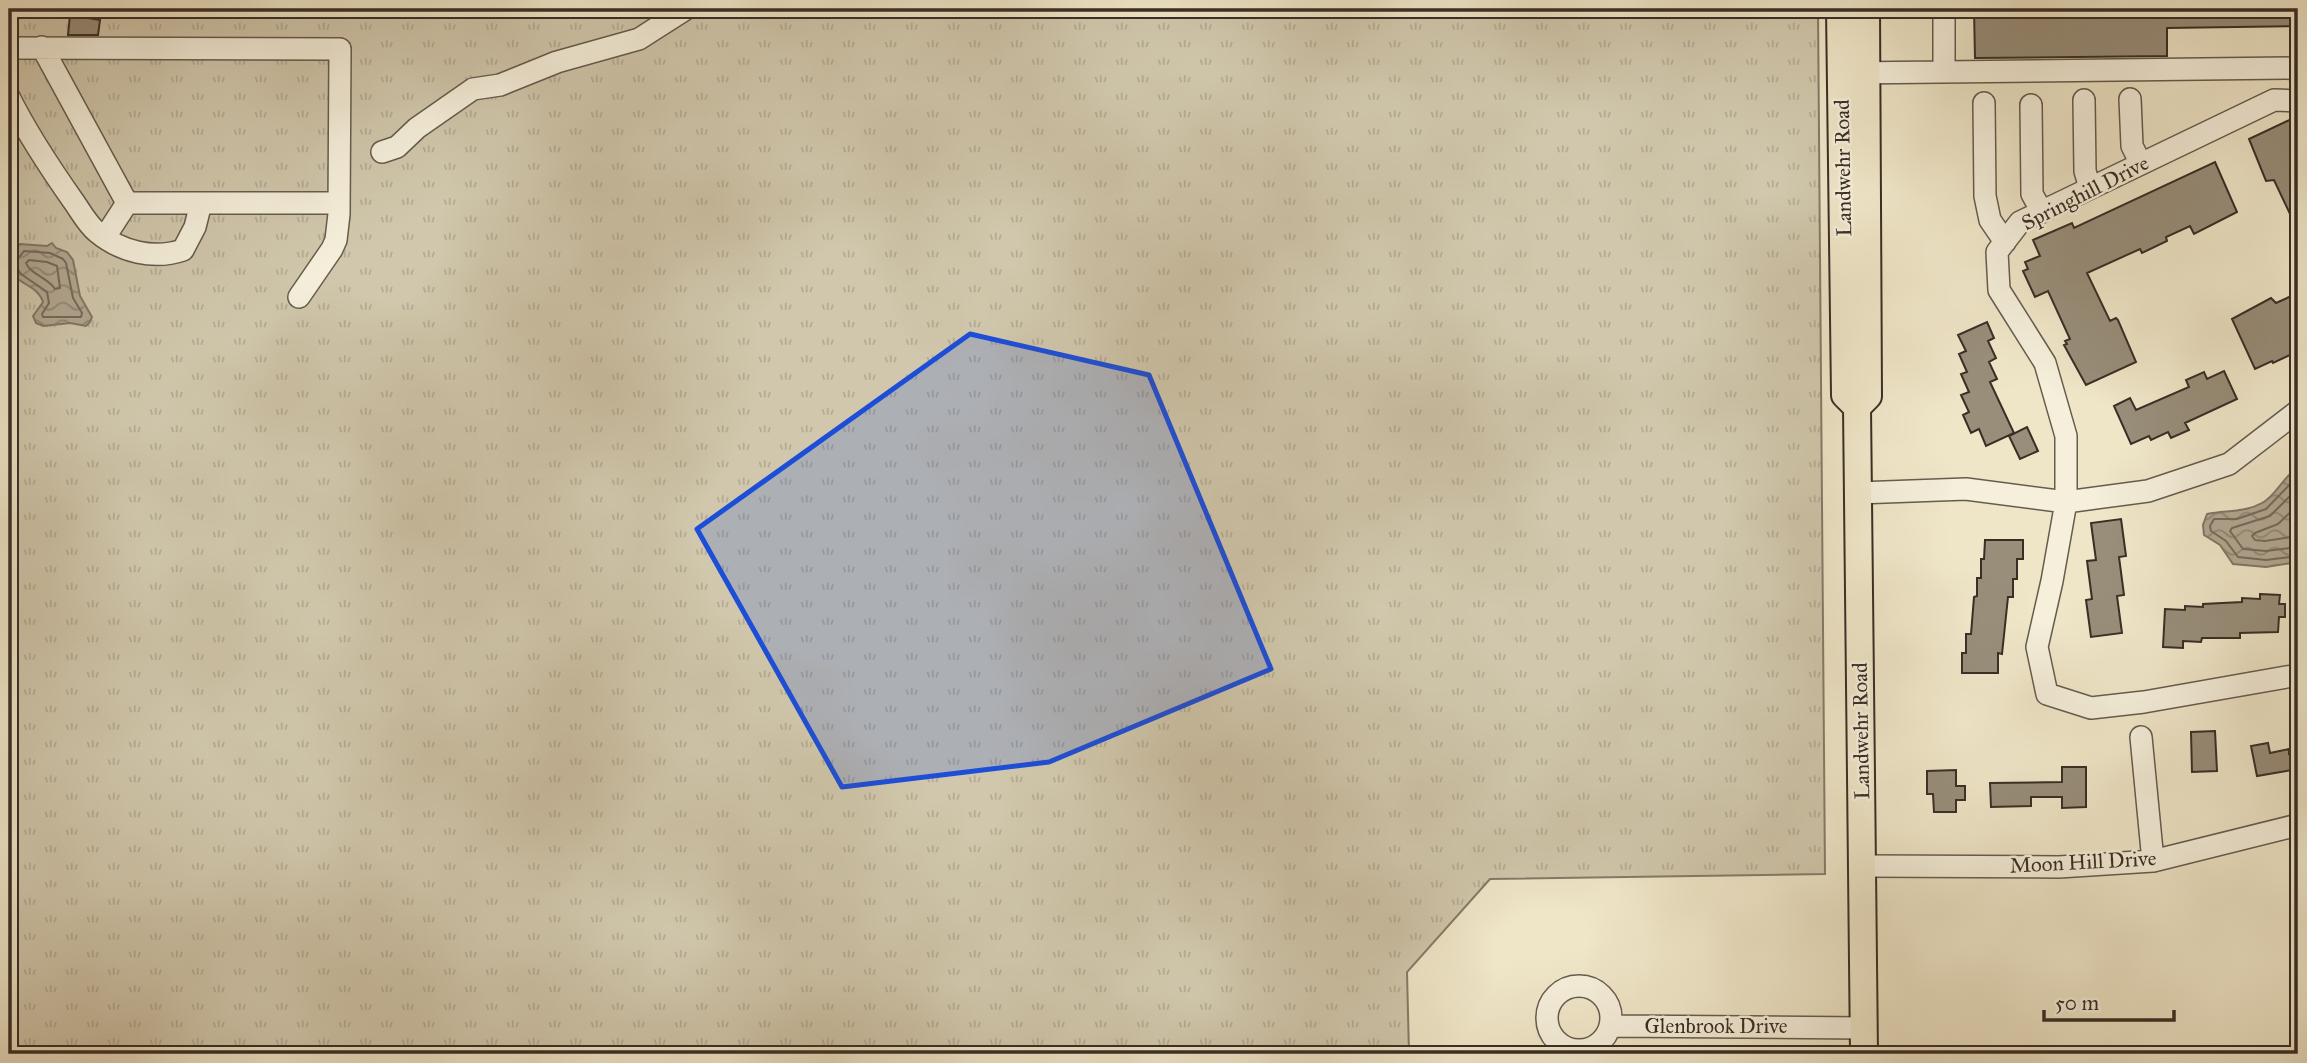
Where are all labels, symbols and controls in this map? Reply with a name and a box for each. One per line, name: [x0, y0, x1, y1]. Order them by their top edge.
street label: Landwehr Road: [1829, 99, 1857, 237]
street label: Springhill Drive: [2017, 150, 2153, 236]
street label: Landwehr Road: [1847, 662, 1875, 800]
street label: Moon Hill Drive: [2009, 845, 2157, 879]
scale bar: [2044, 979, 2174, 1023]
text: 50 m: [2055, 990, 2100, 1016]
street label: Glenbrook Drive: [1644, 1013, 1788, 1039]

